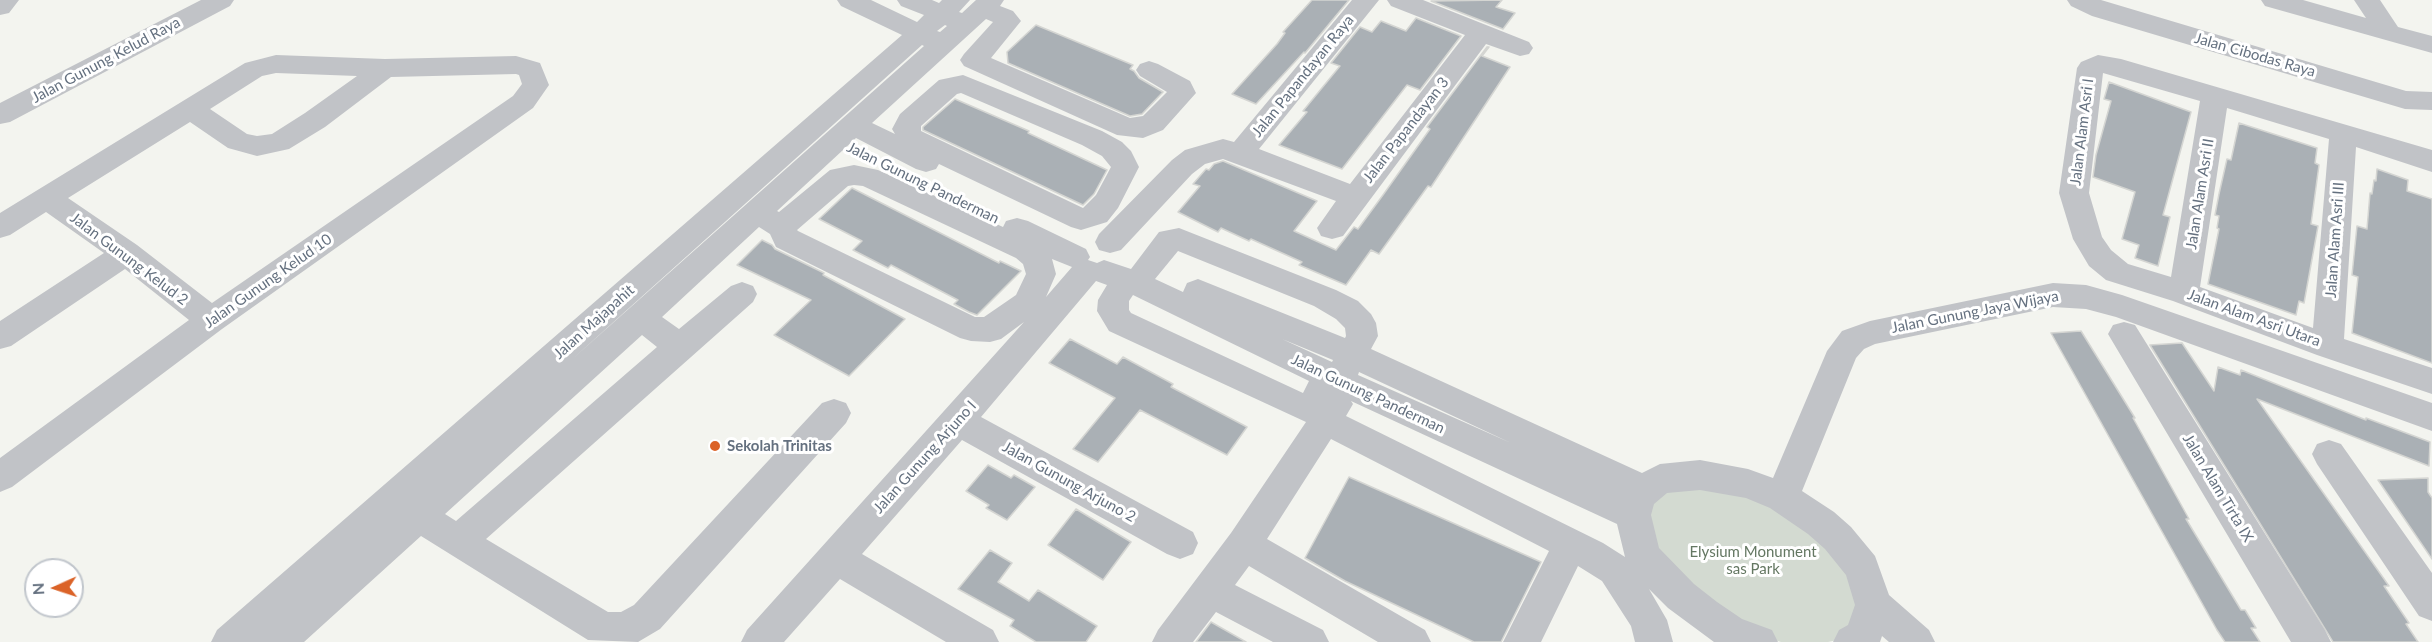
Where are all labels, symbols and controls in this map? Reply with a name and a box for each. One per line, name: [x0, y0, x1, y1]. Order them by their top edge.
street label: Jalan Papandayan Raya: [1248, 11, 1358, 141]
street label: Jalan Gunung Kelud Raya: [29, 13, 183, 107]
street label: Jalan Cibodas Raya: [2192, 29, 2318, 81]
street label: Jalan Papandayan 3: [1359, 74, 1453, 186]
street label: Jalan Alam Asri I: [2067, 77, 2097, 187]
street label: Jalan Alam Asri II: [2182, 137, 2218, 251]
street label: Jalan Gunung Panderman: [844, 138, 1002, 228]
street label: Jalan Alam Asri III: [2322, 181, 2348, 299]
street label: Jalan Gunung Kelud 2: [67, 209, 191, 309]
street label: Jalan Gunung Kelud 10: [201, 230, 335, 332]
street label: Jalan Majapahit: [550, 281, 638, 363]
street label: Jalan Alam Asri Utara: [2185, 286, 2323, 350]
street label: Jalan Gunung Jaya Wijaya: [1890, 287, 2060, 337]
street label: Jalan Gunung Panderman: [1288, 351, 1448, 437]
street label: Jalan Gunung Arjuno I: [870, 397, 980, 517]
street label: Jalan Alam Tirta IX: [2179, 431, 2257, 545]
place label: Sekolah Trinitas: [727, 437, 832, 455]
street label: Jalan Gunung Arjuno 2: [999, 438, 1139, 526]
marker: Sekolah Trinitas: [708, 439, 722, 453]
park label: Elysium Monument sas Park: [1689, 543, 1817, 578]
north arrow: [24, 558, 84, 618]
text: N: [28, 582, 47, 596]

